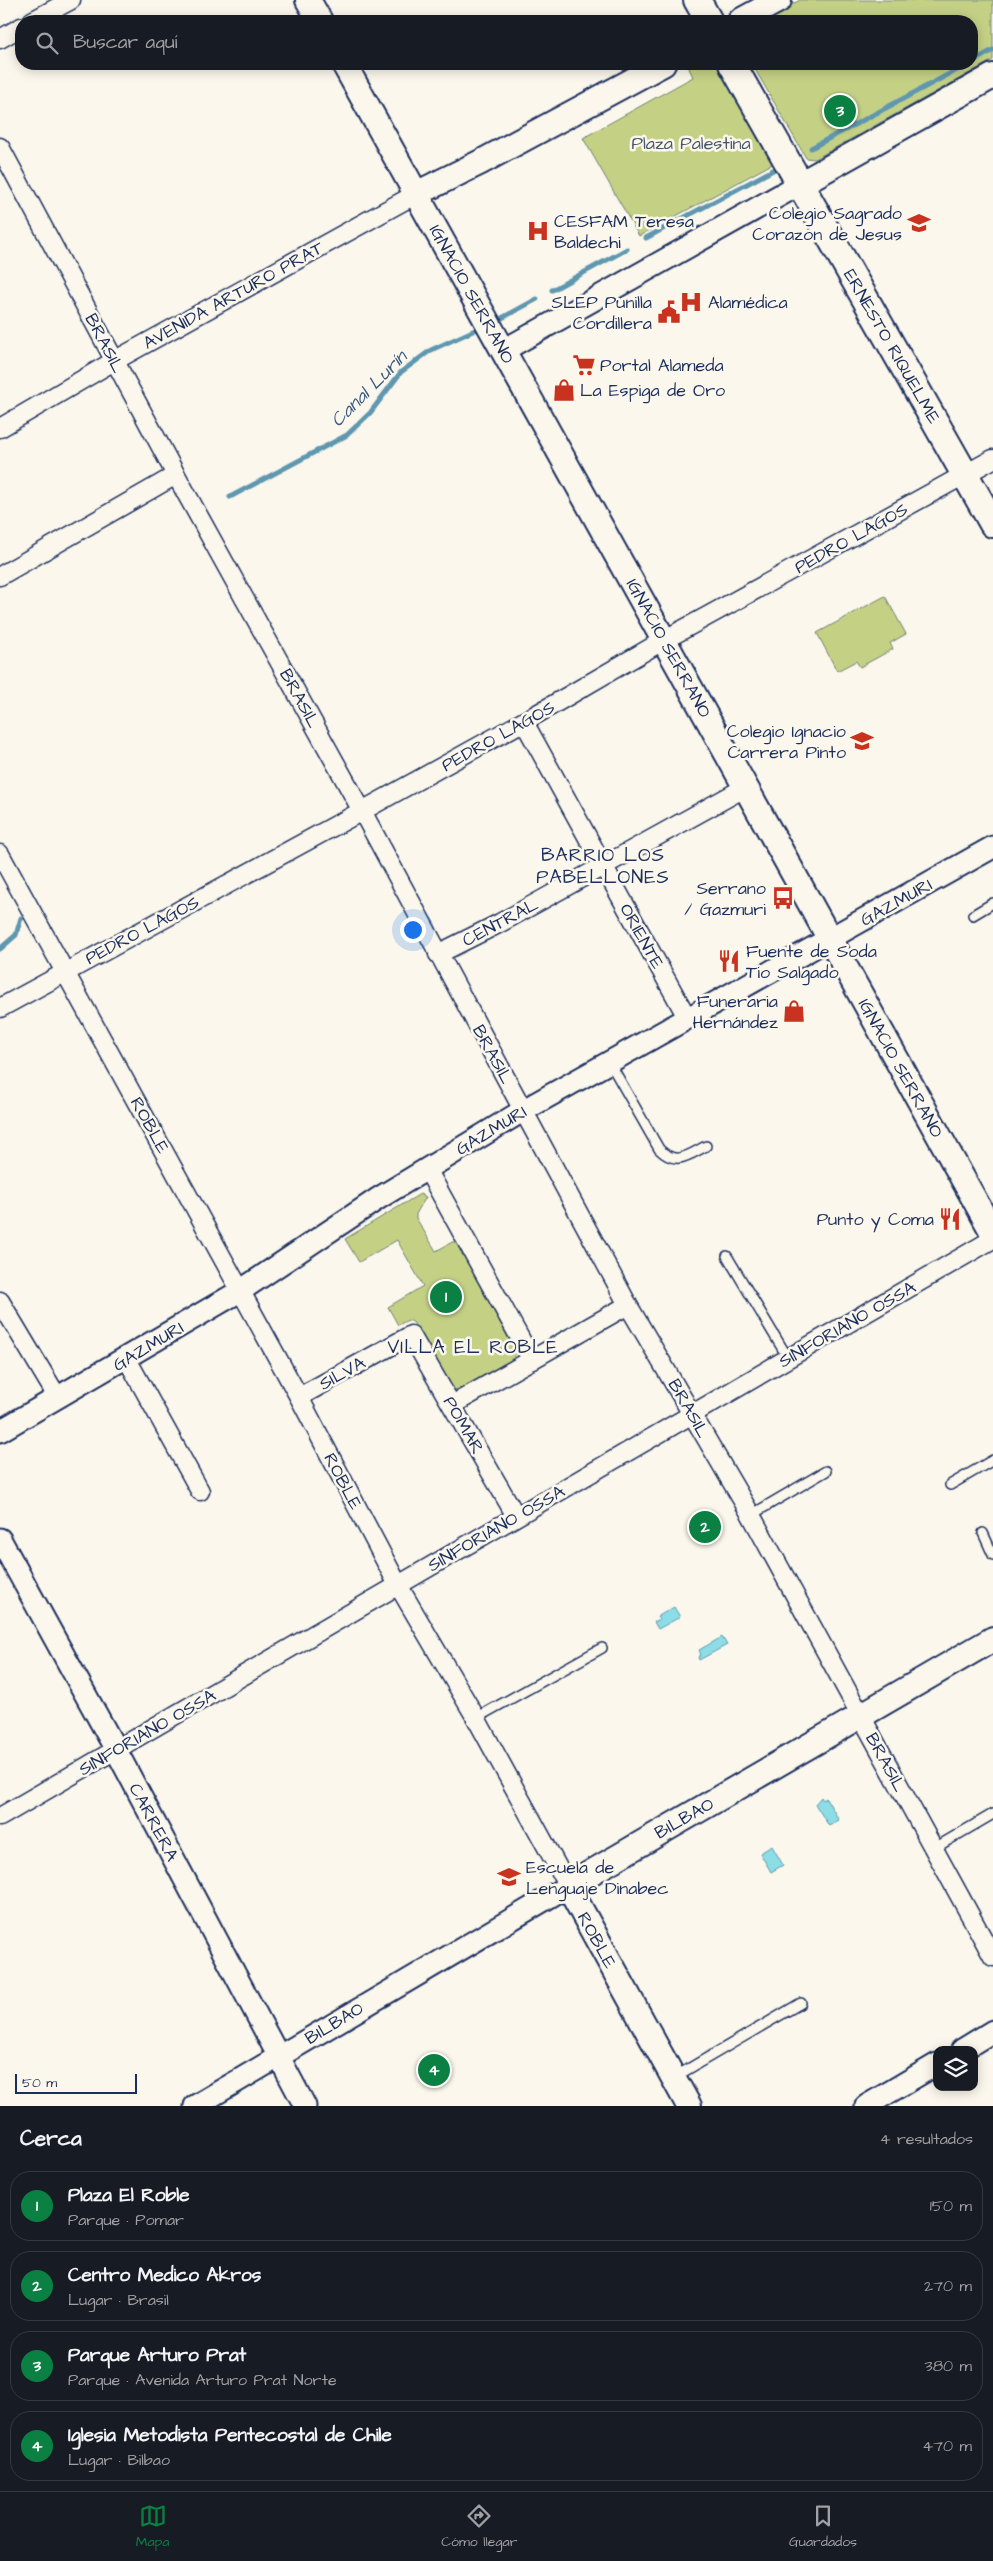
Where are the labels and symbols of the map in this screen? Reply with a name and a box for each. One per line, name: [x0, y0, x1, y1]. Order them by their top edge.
pin: 3: [824, 92, 856, 130]
park label: Plaza Palestina: [631, 131, 751, 156]
place label: Colegio Sagrado Corazon de Jesus: [752, 201, 902, 247]
place label: CESFAM Teresa Baldechi: [554, 209, 694, 255]
school or university icon: Colegio Sagrado Corazon de Jesus: [906, 210, 932, 236]
hospital icon: CESFAM Teresa Baldechi: [525, 218, 551, 244]
street label: IGNACIO SERRANO: [423, 220, 520, 368]
street label: AVENIDA ARTURO PRAT: [139, 235, 329, 356]
street label: ERNESTO RIQUELME: [837, 264, 946, 428]
hospital icon: Alamédica: [678, 289, 704, 315]
place label: SLEP Punilla Cordillera: [551, 290, 652, 336]
place label: Alamédica: [708, 290, 788, 315]
public building icon: SLEP Punilla Cordillera: [656, 299, 682, 325]
street label: BRASIL: [79, 309, 131, 378]
water label: Canal Lurín: [325, 344, 415, 433]
supermarket icon: Portal Alameda: [571, 352, 597, 378]
place label: Portal Alameda: [600, 353, 724, 378]
shop icon: La Espiga de Oro: [551, 377, 577, 403]
place label: La Espiga de Oro: [580, 378, 725, 404]
street label: PEDRO LAGOS: [790, 497, 912, 580]
street label: IGNACIO SERRANO: [620, 574, 717, 722]
street label: BRASIL: [273, 664, 326, 733]
street label: PEDRO LAGOS: [437, 695, 559, 778]
place label: Colegio Ignacio Carrera Pinto: [727, 719, 846, 765]
school or university icon: Colegio Ignacio Carrera Pinto: [849, 728, 875, 754]
district label: BARRIO LOS PABELLONES: [536, 842, 670, 891]
street label: GAZMURI: [856, 872, 937, 932]
place label: Serrano / Gazmuri: [684, 876, 766, 922]
bus stop icon: Serrano / Gazmuri: [770, 885, 796, 911]
street label: PEDRO LAGOS: [81, 890, 204, 971]
street label: CENTRAL: [458, 892, 543, 953]
street label: ORIENTE: [613, 899, 670, 974]
your location: [400, 917, 426, 943]
place label: Fuente de Soda Tio Salgado: [746, 939, 877, 986]
restaurant icon: Fuente de Soda Tio Salgado: [716, 948, 742, 974]
place label: Funeraria Hernández: [692, 989, 778, 1035]
street label: IGNACIO SERRANO: [852, 994, 949, 1142]
shop icon: Funeraria Hernández: [781, 998, 807, 1024]
street label: BRASIL: [466, 1020, 519, 1089]
street label: ROBLE: [124, 1093, 175, 1158]
street label: GAZMURI: [451, 1099, 531, 1161]
restaurant icon: Punto y Coma: [937, 1206, 963, 1232]
place label: Punto y Coma: [817, 1207, 934, 1233]
street label: SINFORIANO OSSA: [774, 1275, 921, 1374]
pin: 1: [430, 1278, 462, 1316]
street label: GAZMURI: [108, 1315, 188, 1377]
district label: VILLA EL ROBLE: [387, 1334, 559, 1361]
street label: SILVA: [315, 1350, 370, 1396]
street label: BRASIL: [662, 1374, 716, 1443]
street label: POMAR: [437, 1392, 490, 1459]
street label: ROBLE: [317, 1449, 368, 1514]
street label: SINFORIANO OSSA: [423, 1479, 570, 1578]
pin: 2: [689, 1508, 721, 1546]
street label: SINFORIANO OSSA: [74, 1683, 221, 1782]
street label: BRASIL: [859, 1728, 912, 1797]
street label: CARRERA: [123, 1779, 185, 1866]
street label: BILBAO: [650, 1792, 718, 1845]
place label: Escuela de Lenguaje Dinabec: [526, 1855, 669, 1902]
school or university icon: Escuela de Lenguaje Dinabec: [496, 1864, 522, 1890]
street label: ROBLE: [571, 1908, 622, 1973]
street label: BILBAO: [300, 1996, 368, 2051]
pin: 4: [418, 2051, 450, 2089]
scale bar: [15, 2071, 138, 2094]

